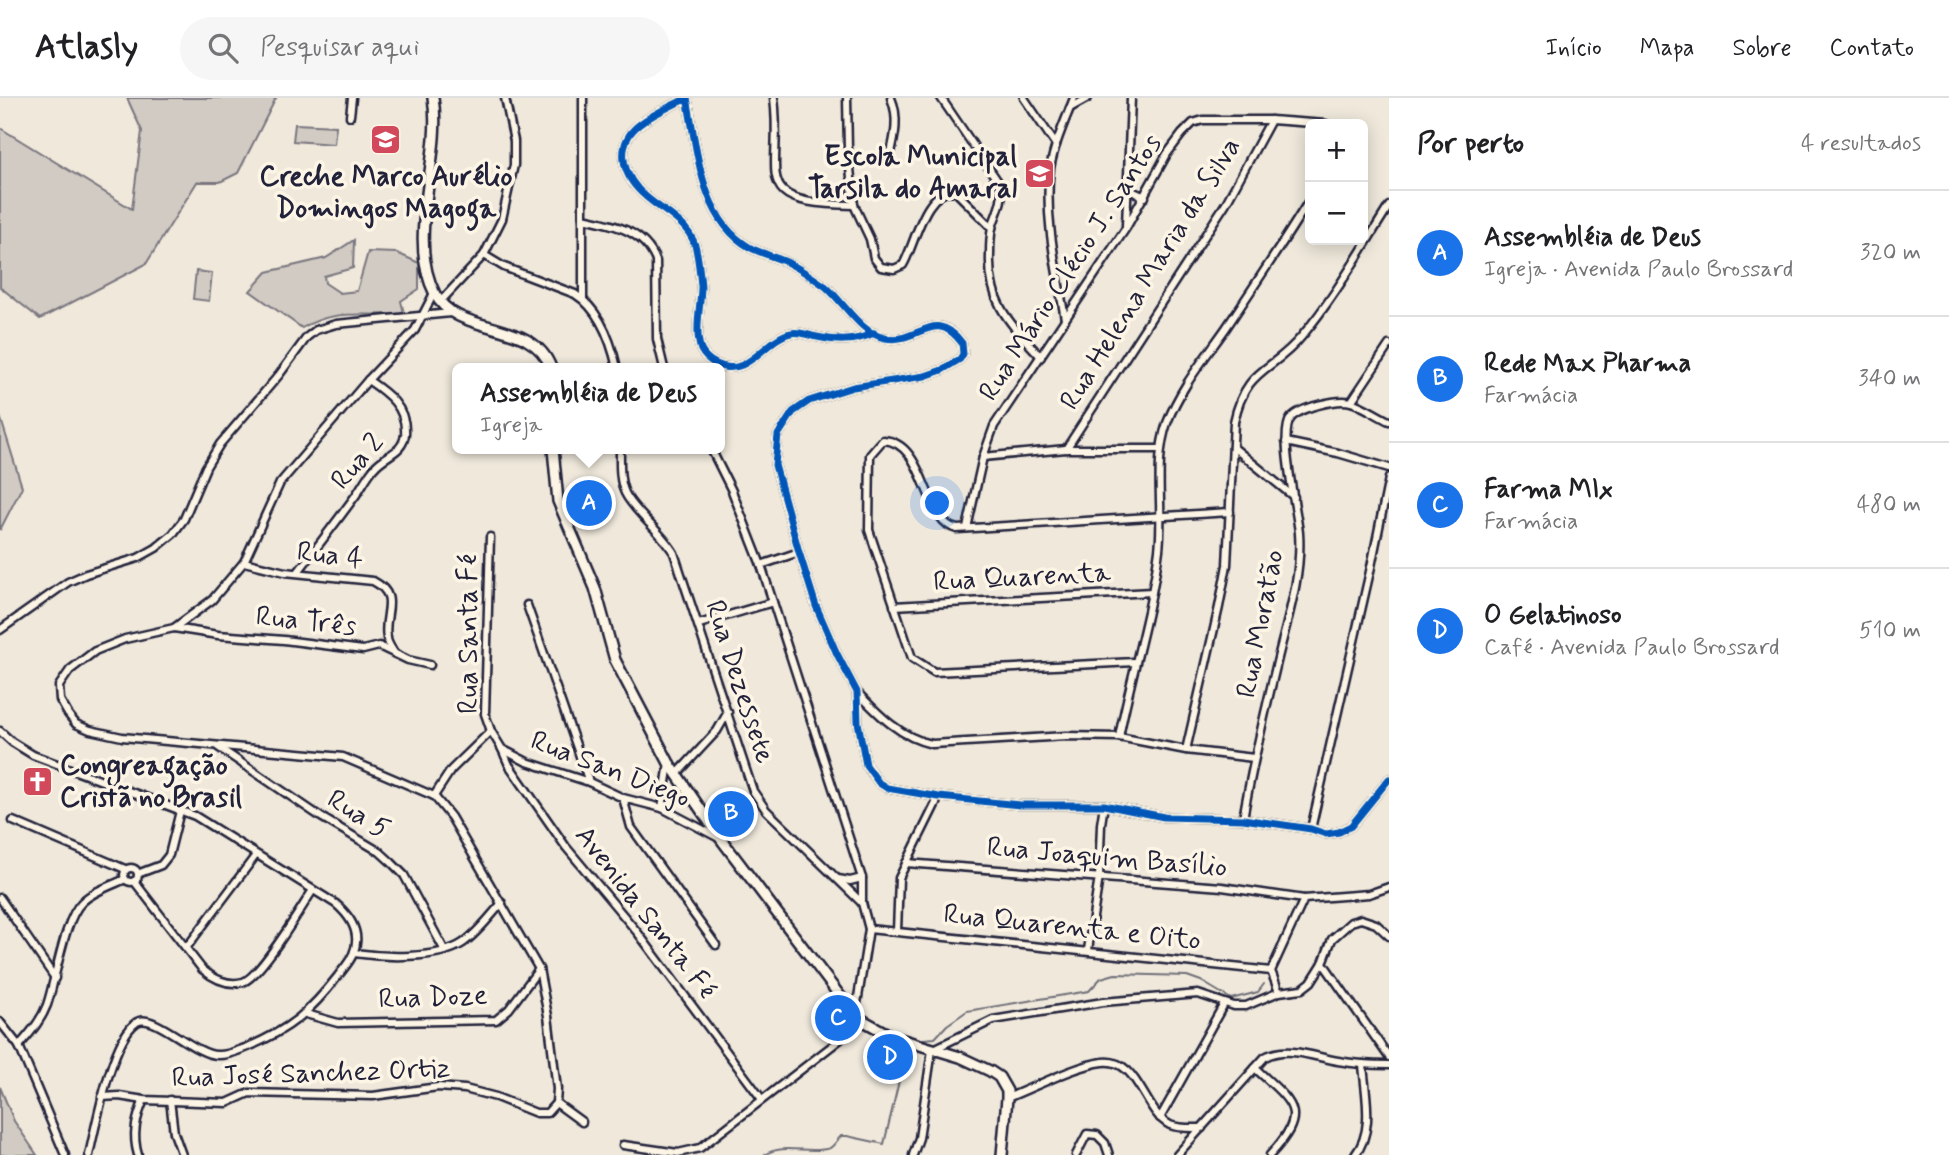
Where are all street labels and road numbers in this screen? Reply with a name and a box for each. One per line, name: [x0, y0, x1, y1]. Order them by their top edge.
street label: Rua Mário Clécio J. Santos: [971, 128, 1171, 408]
street label: Rua Helena Maria da Silva: [1052, 131, 1250, 417]
street label: Rua 2: [323, 426, 393, 498]
street label: Rua 4: [295, 534, 365, 578]
street label: Rua Moratão: [1229, 547, 1293, 701]
street label: Rua Santa Fé: [451, 554, 488, 714]
street label: Rua Quarenta: [932, 555, 1112, 601]
street label: Rua Dezessete: [695, 596, 783, 768]
street label: Rua Três: [254, 598, 358, 646]
street label: Rua San Diego: [525, 723, 695, 817]
street label: Rua 5: [320, 782, 396, 848]
street label: Avenida Santa Fé: [566, 819, 724, 1007]
street label: Rua Joaquim Basílio: [985, 829, 1229, 887]
street label: Rua Quarenta e Oito: [941, 896, 1203, 960]
street label: Rua Doze: [378, 978, 488, 1018]
street label: Rua José Sanchez Ortiz: [171, 1051, 451, 1097]

